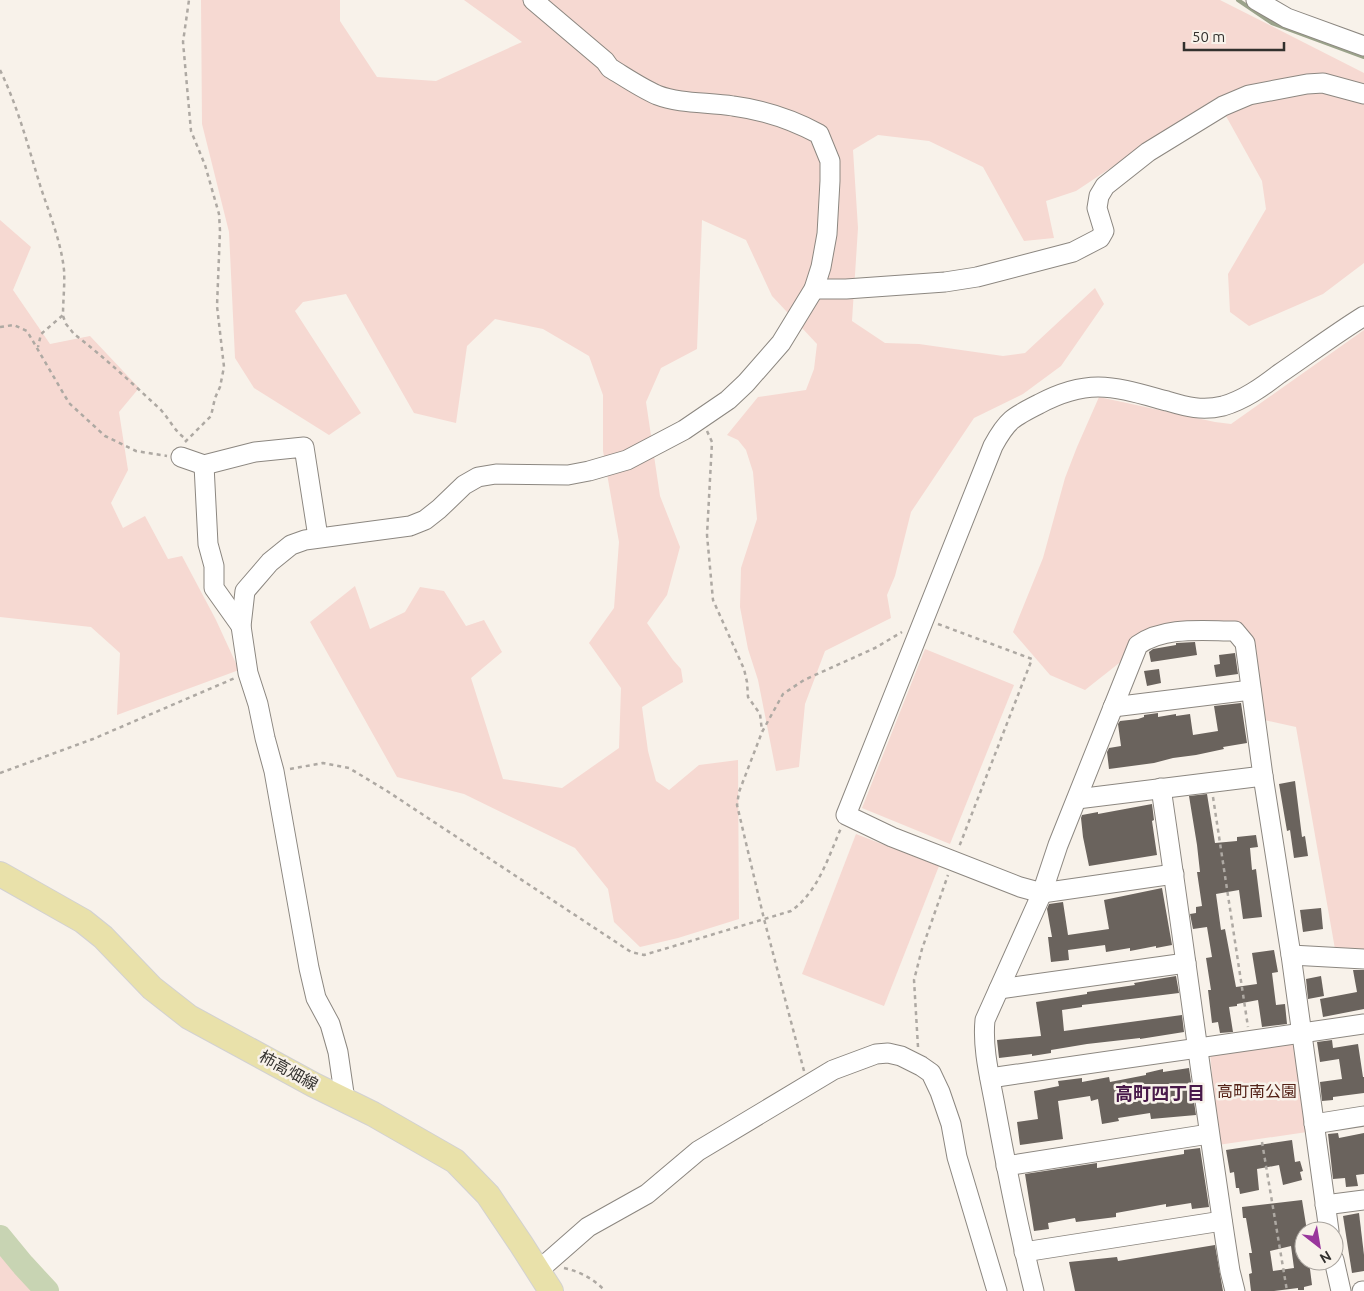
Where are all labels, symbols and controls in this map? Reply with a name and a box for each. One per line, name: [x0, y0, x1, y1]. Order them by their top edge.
scale bar: [1184, 20, 1284, 52]
text: 50 m: [1192, 28, 1225, 45]
street label: 柿高畑線: [257, 1047, 321, 1093]
park label: 高町南公園: [1217, 1082, 1297, 1100]
district label: 高町四丁目: [1115, 1083, 1205, 1103]
north arrow: [1294, 1221, 1344, 1271]
text: N: [1317, 1248, 1334, 1267]

